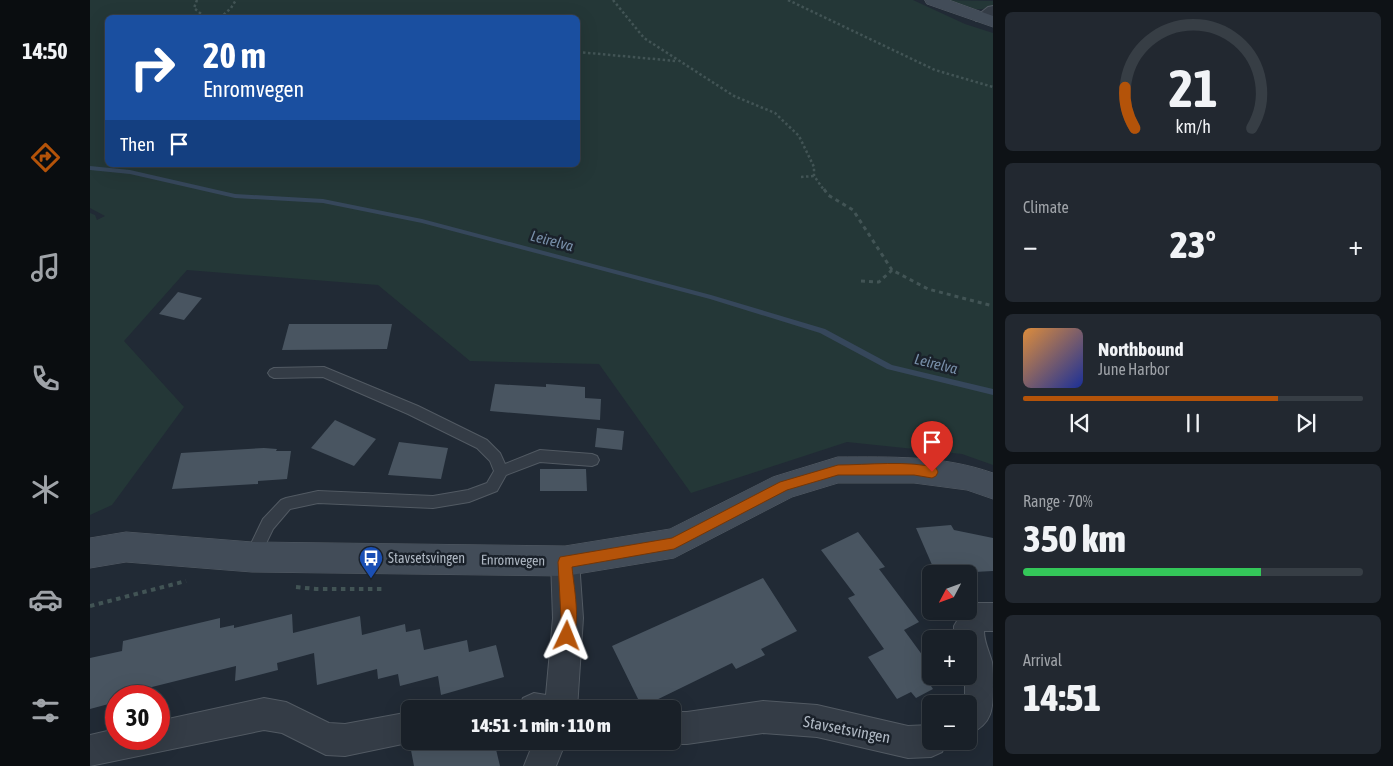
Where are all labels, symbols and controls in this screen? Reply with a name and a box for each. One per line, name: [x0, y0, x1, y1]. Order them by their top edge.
icon: right: [120, 35, 185, 100]
text: 20 m: [203, 35, 266, 75]
text: 14:50: [22, 38, 68, 64]
text: 21: [1169, 58, 1217, 118]
text: Enromvegen: [203, 76, 304, 102]
text: km/h: [1175, 116, 1211, 137]
icon: arrive: [165, 130, 193, 158]
text: Then: [120, 133, 155, 155]
icon: directions: [28, 140, 63, 175]
text: Climate: [1023, 198, 1069, 216]
text: 23°: [1170, 223, 1216, 266]
water label: Leirelva: [529, 227, 575, 254]
text: −: [1023, 229, 1038, 261]
text: +: [1348, 229, 1363, 261]
icon: music: [28, 250, 63, 285]
text: Northbound: [1098, 338, 1184, 360]
water label: Leirelva: [913, 350, 959, 377]
text: June Harbor: [1098, 360, 1169, 378]
icon: phone: [28, 361, 63, 396]
icon: previous: [1066, 409, 1094, 437]
icon: pause: [1179, 409, 1207, 437]
icon: next: [1292, 409, 1320, 437]
pin: [911, 421, 953, 472]
icon: arrive: [918, 428, 946, 456]
icon: climate: [28, 472, 63, 507]
text: Range · 70%: [1023, 492, 1093, 510]
text: 350 km: [1023, 517, 1126, 560]
bus stop icon: Stavsetsvingen: [358, 545, 384, 579]
place label: Stavsetsvingen: [388, 550, 465, 566]
street label: Enromvegen: [481, 551, 545, 569]
north arrow: [922, 565, 978, 620]
map controls: [922, 565, 977, 750]
icon: car: [28, 582, 63, 617]
position arrow: [540, 609, 592, 661]
button: +: [922, 630, 977, 685]
text: Arrival: [1023, 651, 1062, 669]
text: 14:51: [1023, 676, 1101, 719]
speed limit sign: 30: [105, 685, 170, 750]
icon: filters: [28, 693, 63, 728]
button: −: [922, 695, 977, 750]
street label: Stavsetsvingen: [802, 712, 892, 747]
text: 14:51 · 1 min · 110 m: [471, 714, 611, 736]

